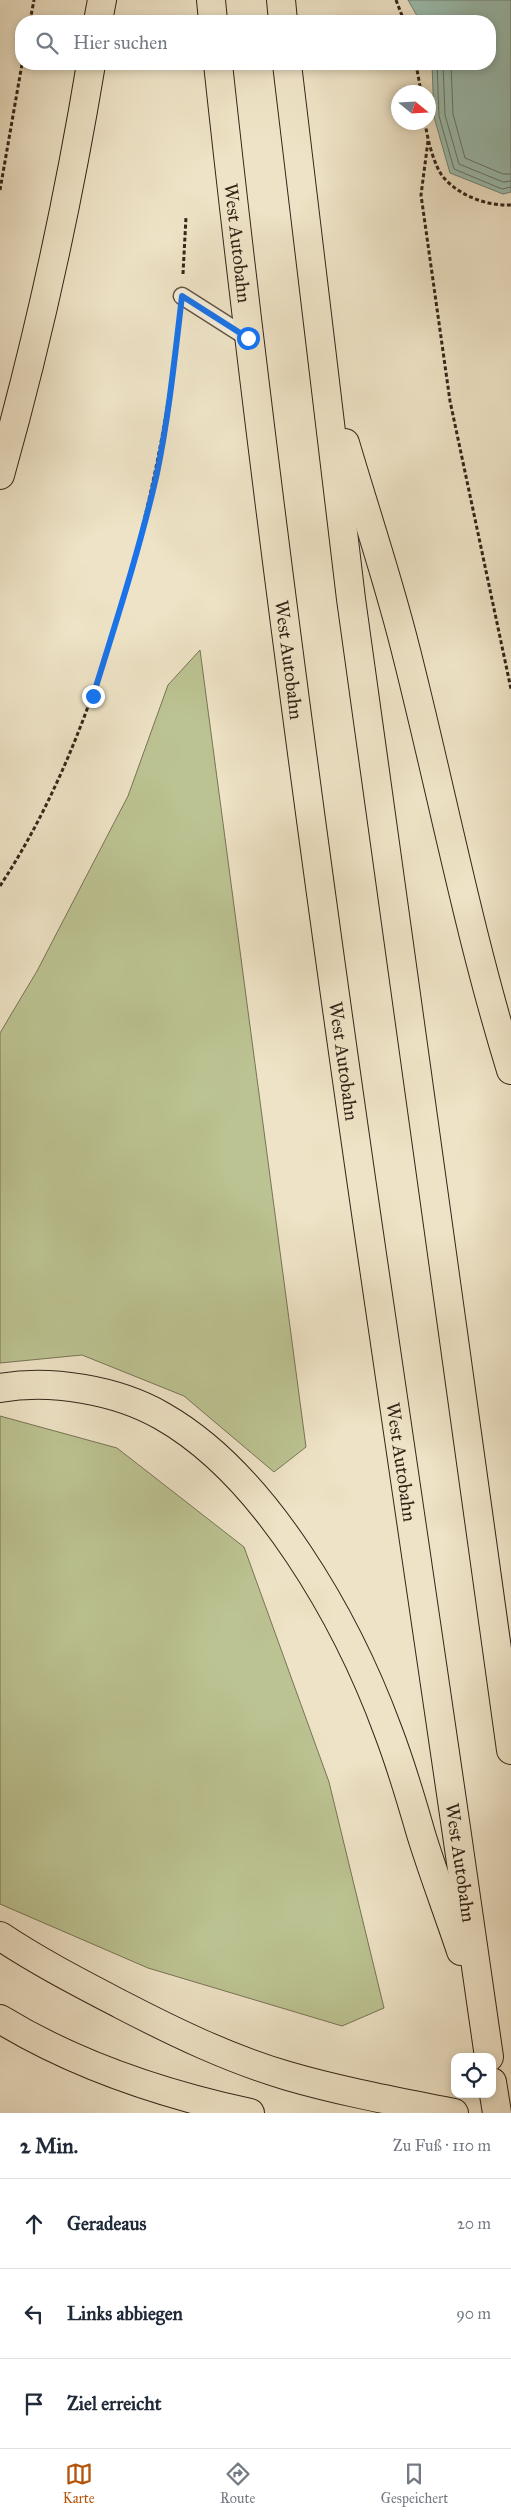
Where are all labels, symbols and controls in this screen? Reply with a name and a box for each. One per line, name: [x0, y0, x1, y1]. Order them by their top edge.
search box: [15, 15, 496, 70]
icon: search: [33, 29, 61, 57]
text: Hier suchen: [73, 31, 167, 54]
north arrow: [391, 85, 436, 130]
street label: West Autobahn: [219, 182, 256, 304]
route start: [237, 327, 260, 350]
street label: West Autobahn: [270, 599, 308, 721]
route end: [82, 685, 105, 708]
street label: West Autobahn: [324, 1000, 364, 1122]
street label: West Autobahn: [381, 1401, 422, 1523]
street label: West Autobahn: [440, 1801, 481, 1924]
map controls: [451, 2053, 496, 2098]
button: locate: [451, 2053, 496, 2098]
text: 2 Min.: [20, 2133, 78, 2159]
text: Zu Fuß · 110 m: [393, 2136, 491, 2155]
icon: ahead: [20, 2210, 48, 2238]
text: Geradeaus: [67, 2212, 146, 2235]
text: 20 m: [457, 2214, 491, 2233]
icon: left: [20, 2300, 48, 2328]
text: Links abbiegen: [67, 2302, 183, 2325]
text: 90 m: [456, 2304, 491, 2323]
icon: arrive: [20, 2390, 48, 2418]
text: Ziel erreicht: [67, 2392, 161, 2415]
tab: Karte: [63, 2460, 95, 2507]
tab: Route: [220, 2460, 255, 2507]
tab: Gespeichert: [381, 2460, 448, 2507]

